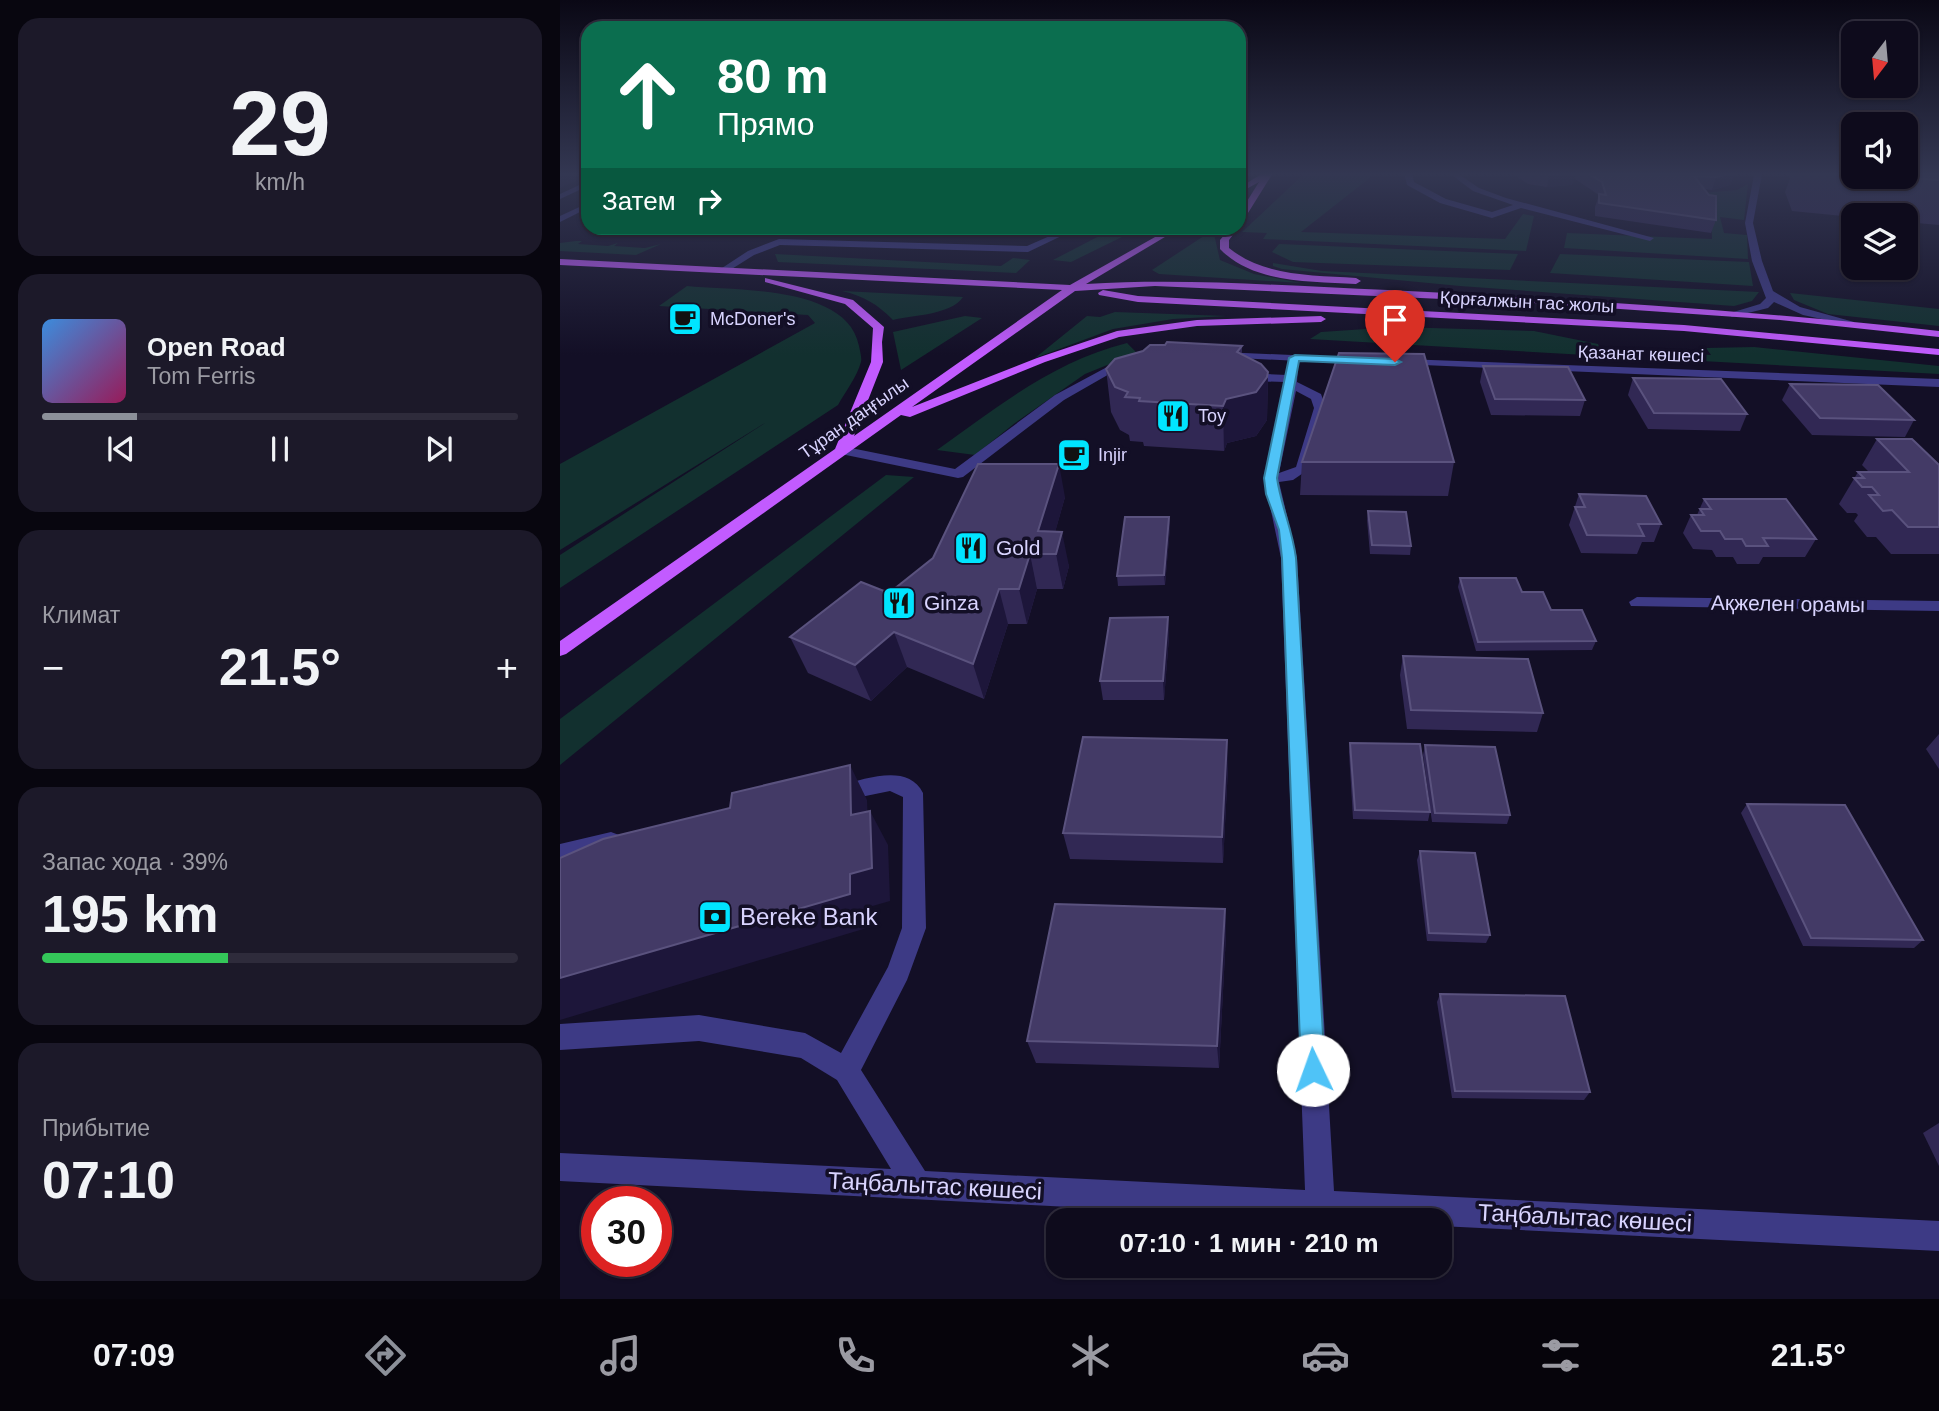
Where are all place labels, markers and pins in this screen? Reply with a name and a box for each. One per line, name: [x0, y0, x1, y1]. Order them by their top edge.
pin: [1365, 290, 1425, 362]
cafe icon: McDoner's: [666, 300, 704, 338]
place label: McDoner's: [710, 309, 795, 329]
restaurant icon: Toy: [1154, 397, 1192, 435]
place label: Toy: [1198, 406, 1226, 426]
cafe icon: Injir: [1055, 436, 1093, 474]
place label: Injir: [1098, 445, 1127, 465]
restaurant icon: Gold: [952, 529, 990, 567]
place label: Gold: [996, 536, 1040, 559]
restaurant icon: Ginza: [880, 584, 918, 622]
place label: Ginza: [924, 591, 979, 614]
bank icon: Bereke Bank: [696, 898, 734, 936]
place label: Bereke Bank: [740, 903, 878, 930]

